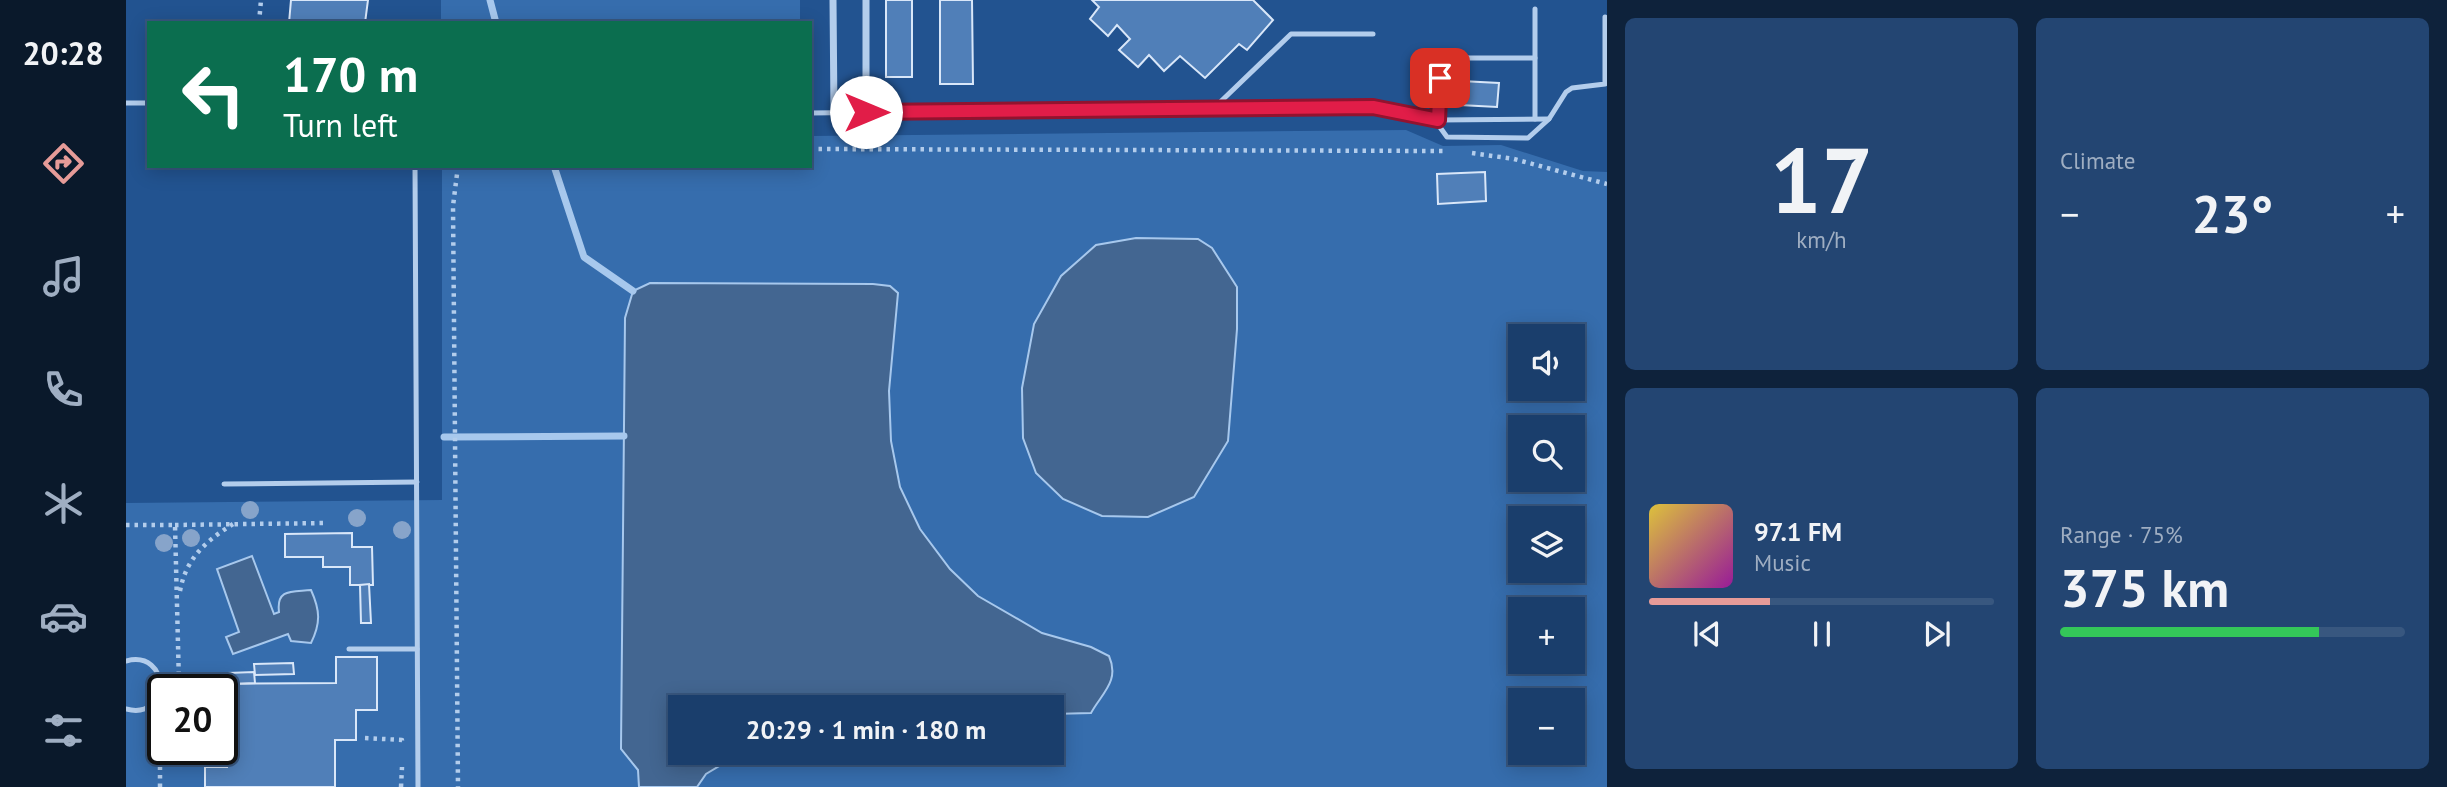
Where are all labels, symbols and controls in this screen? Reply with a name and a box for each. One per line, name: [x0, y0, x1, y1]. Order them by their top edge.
text: 20:28: [22, 32, 104, 74]
text: 170 m: [283, 42, 418, 106]
pin: [1410, 48, 1470, 108]
icon: left: [168, 49, 259, 140]
icon: arrive: [1421, 59, 1459, 97]
position arrow: [829, 75, 903, 149]
text: Turn left: [283, 104, 398, 146]
text: 17: [1770, 120, 1873, 238]
icon: directions: [39, 139, 88, 188]
text: Climate: [2060, 146, 2135, 175]
text: 23°: [2192, 180, 2273, 247]
text: −: [2060, 189, 2079, 238]
text: +: [2386, 189, 2405, 238]
text: km/h: [1796, 225, 1847, 254]
icon: music: [39, 252, 88, 301]
map controls: [1508, 324, 1585, 765]
button: sound: [1508, 324, 1585, 401]
icon: phone: [39, 365, 88, 414]
button: search: [1508, 415, 1585, 492]
icon: climate: [39, 479, 88, 528]
button: layers: [1508, 506, 1585, 583]
text: 97.1 FM: [1754, 515, 1842, 548]
text: Range · 75%: [2060, 520, 2183, 549]
text: Music: [1754, 548, 1811, 577]
text: 375 km: [2060, 554, 2229, 621]
icon: car: [39, 592, 88, 641]
button: +: [1508, 597, 1585, 674]
icon: previous: [1688, 615, 1726, 653]
icon: pause: [1803, 615, 1841, 653]
icon: next: [1918, 615, 1956, 653]
speed limit sign: 20: [147, 674, 238, 765]
button: −: [1508, 688, 1585, 765]
icon: filters: [39, 706, 88, 755]
text: 20:29 · 1 min · 180 m: [746, 713, 986, 746]

